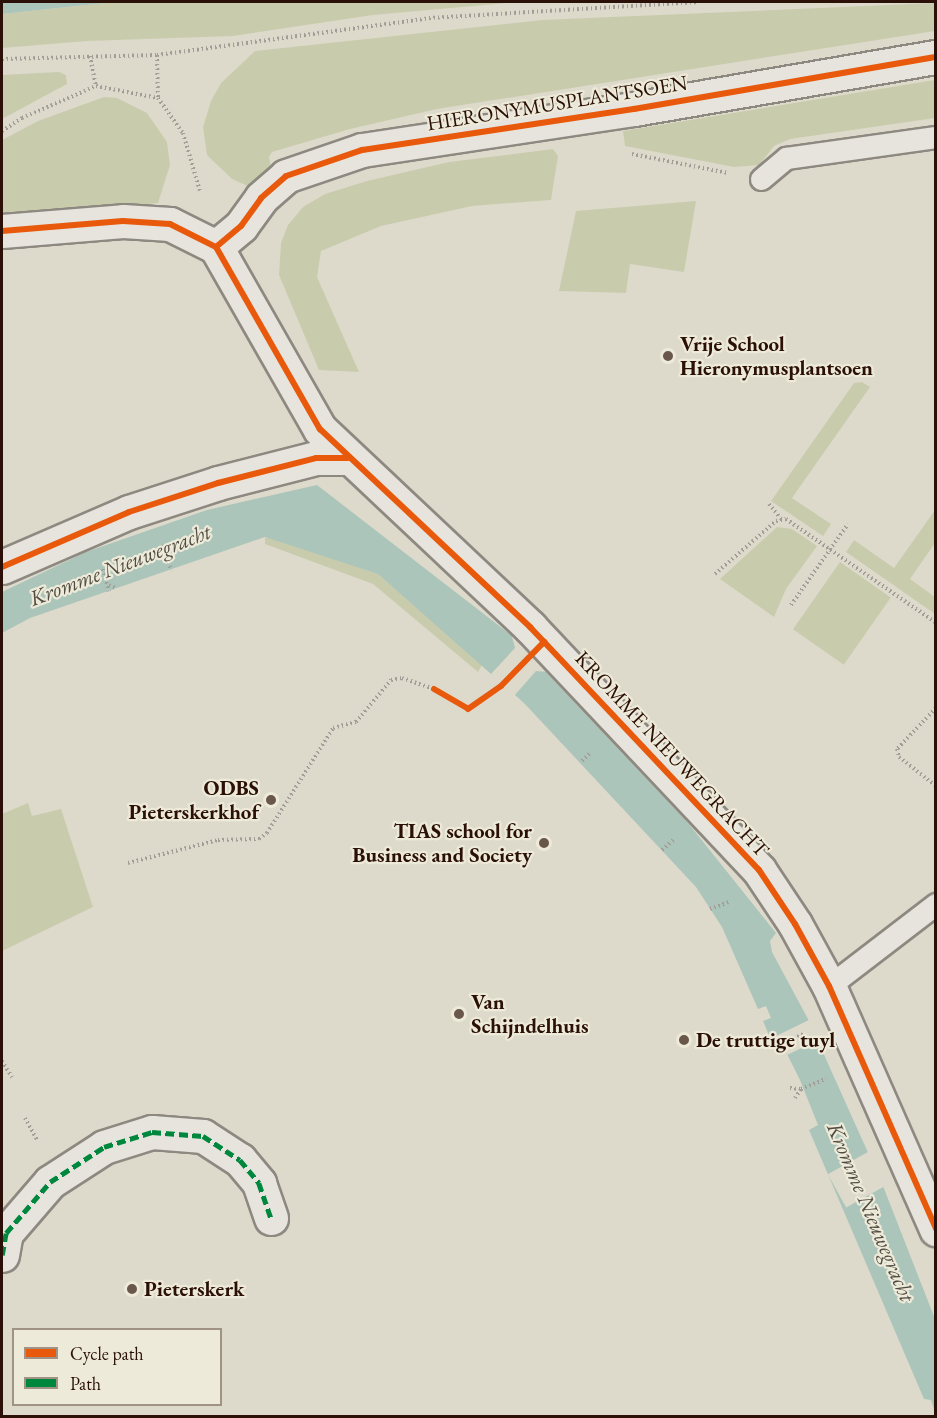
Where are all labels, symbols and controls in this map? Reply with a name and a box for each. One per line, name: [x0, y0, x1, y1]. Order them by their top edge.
street label: HIERONYMUSPLANTSOEN: [425, 70, 689, 136]
place label: Vrije School Hieronymusplantsoen: [680, 331, 873, 381]
marker: Vrije School Hieronymusplantsoen: [661, 349, 675, 363]
water label: Kromme Nieuwegracht: [26, 518, 214, 612]
street label: KROMME NIEUWEGRACHT: [570, 646, 774, 862]
place label: ODBS Pieterskerkhof: [129, 775, 259, 825]
marker: ODBS Pieterskerkhof: [264, 793, 278, 807]
place label: TIAS school for Business and Society: [352, 818, 532, 868]
marker: TIAS school for Business and Society: [537, 836, 551, 850]
place label: Van Schijndelhuis: [471, 989, 589, 1039]
marker: Van Schijndelhuis: [452, 1007, 466, 1021]
place label: De truttige tuyl: [696, 1027, 835, 1053]
marker: De truttige tuyl: [677, 1033, 691, 1047]
water label: Kromme Nieuwegracht: [821, 1118, 921, 1306]
place label: Pieterskerk: [144, 1276, 245, 1302]
marker: Pieterskerk: [125, 1282, 139, 1296]
legend: [12, 1328, 222, 1406]
text: Cycle path: [70, 1342, 144, 1365]
text: Path: [70, 1372, 101, 1395]

